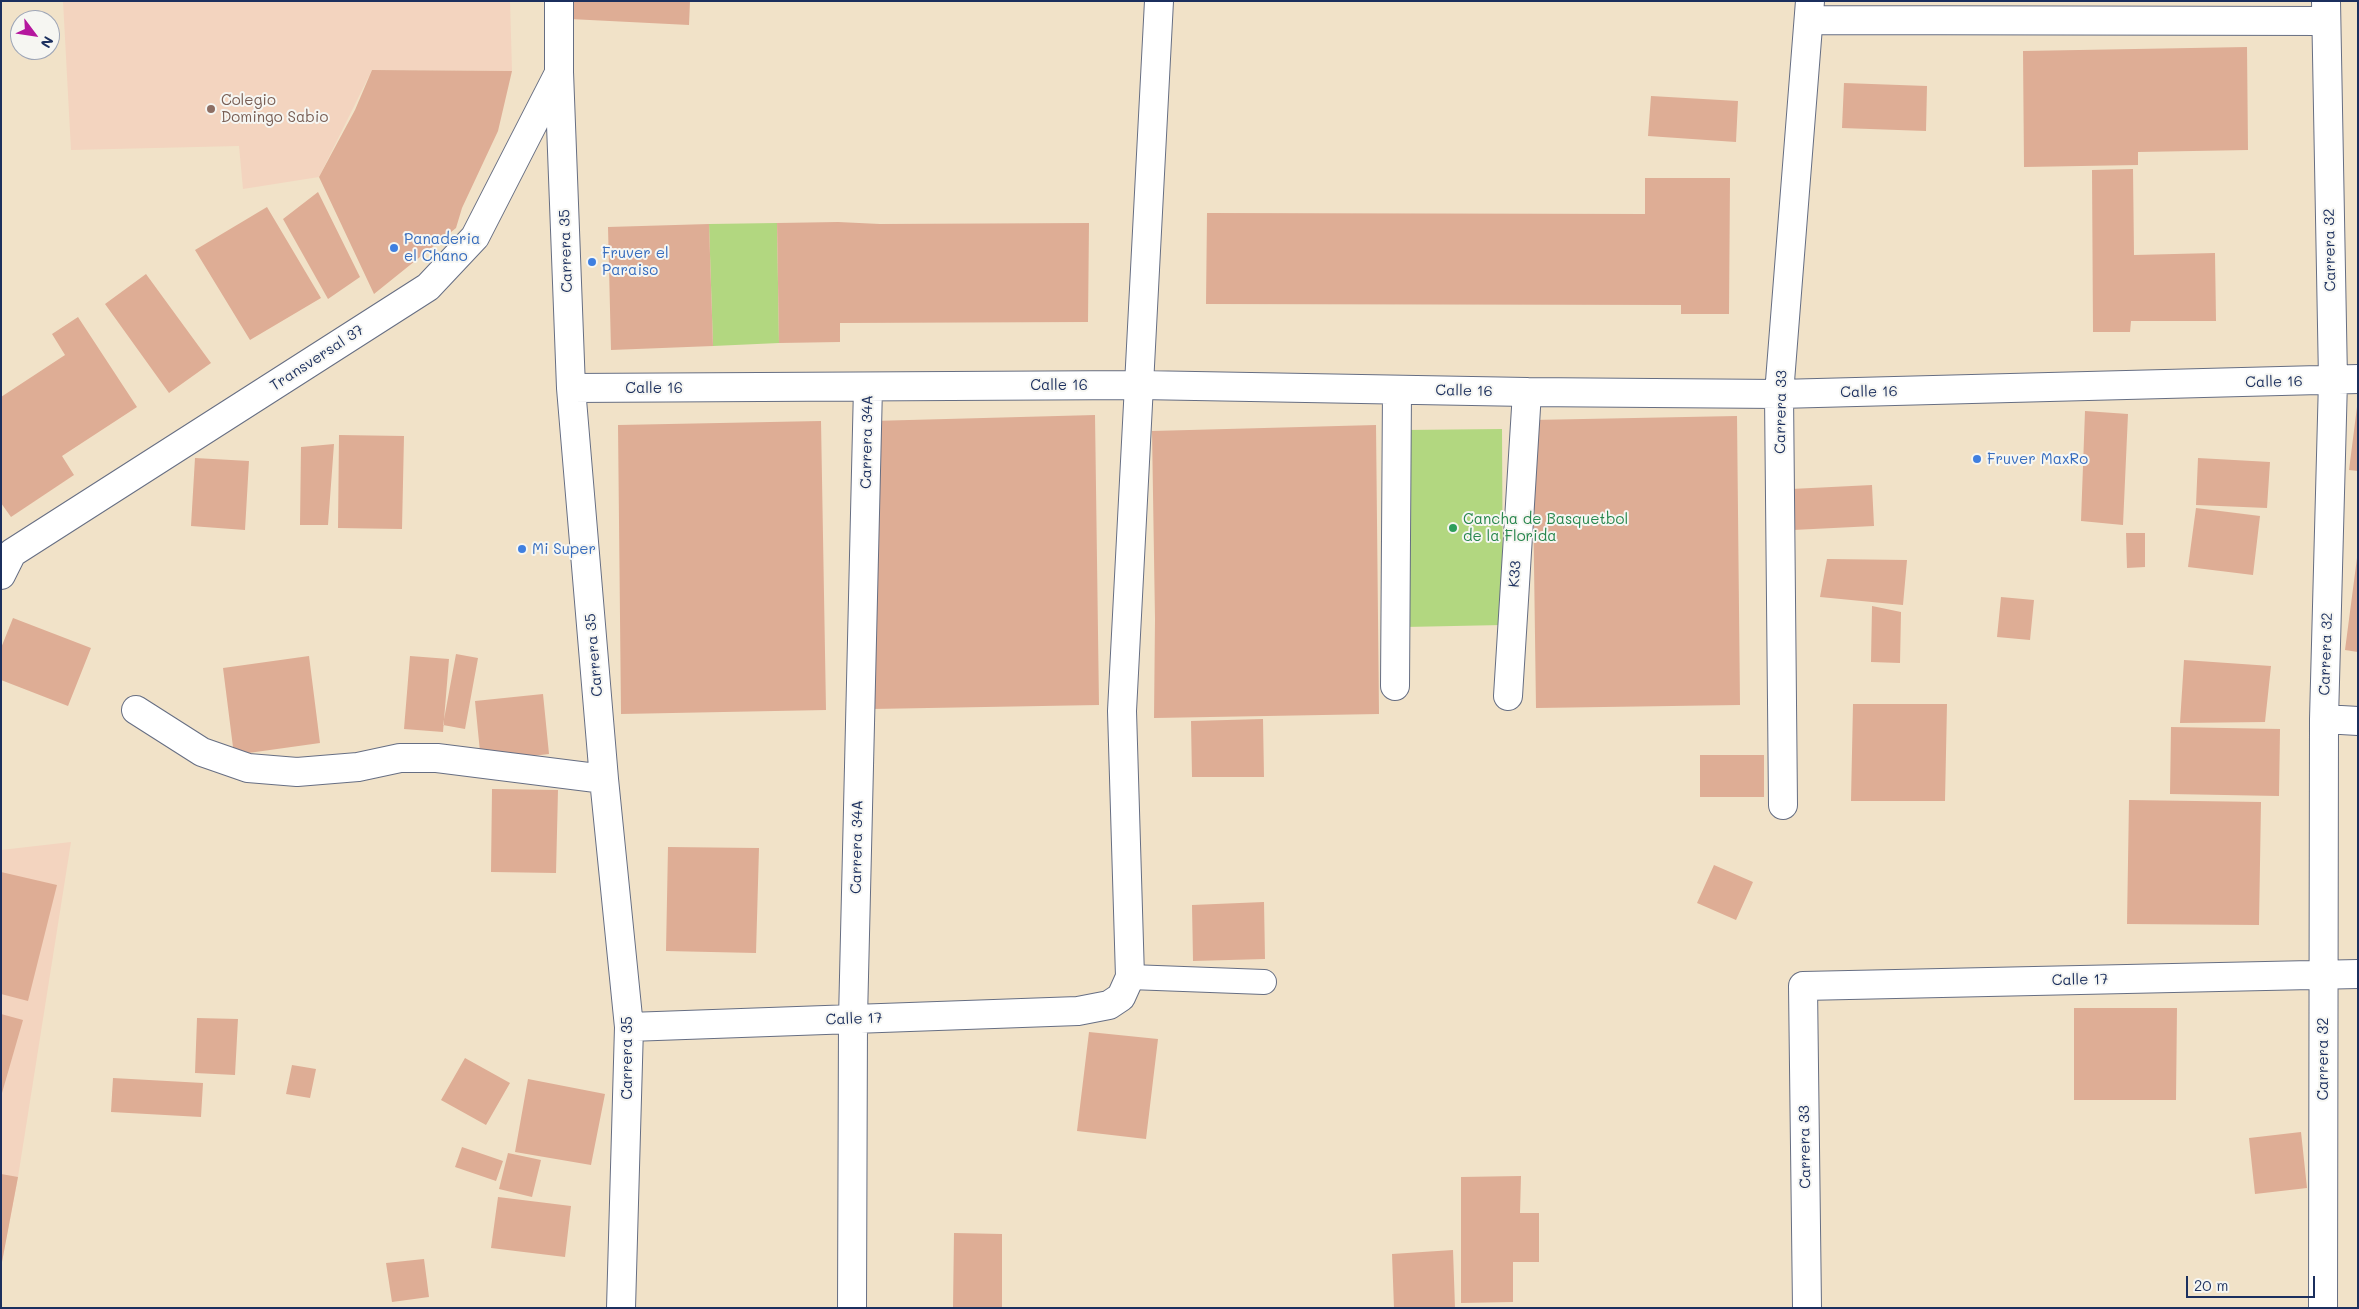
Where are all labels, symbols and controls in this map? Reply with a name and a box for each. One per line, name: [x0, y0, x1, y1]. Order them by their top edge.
north arrow: [10, 10, 60, 60]
text: N: [37, 33, 58, 52]
place label: Colegio Domingo Sabio: [221, 91, 328, 126]
marker: Colegio Domingo Sabio: [205, 103, 217, 115]
street label: Carrera 32: [2320, 208, 2340, 292]
street label: Carrera 35: [556, 209, 576, 293]
place label: Panaderia el Chano: [404, 230, 480, 265]
marker: Panaderia el Chano: [388, 242, 400, 254]
place label: Fruver el Paraiso: [602, 244, 669, 279]
marker: Fruver el Paraiso: [586, 256, 598, 268]
street label: Transversal 37: [267, 321, 367, 395]
street label: Carrera 33: [1771, 370, 1791, 454]
street label: Calle 16: [2245, 373, 2303, 391]
street label: Calle 16: [1030, 376, 1088, 394]
street label: Calle 16: [625, 379, 683, 397]
street label: Calle 16: [1435, 382, 1493, 400]
street label: Calle 16: [1840, 383, 1898, 401]
street label: Carrera 34A: [857, 395, 877, 489]
place label: Fruver MaxRo: [1987, 450, 2088, 468]
marker: Fruver MaxRo: [1971, 453, 1983, 465]
place label: Cancha de Basquetbol de la Florida: [1463, 510, 1628, 545]
marker: Cancha de Basquetbol de la Florida: [1447, 522, 1459, 534]
place label: Mi Super: [532, 540, 596, 558]
marker: Mi Super: [516, 543, 528, 555]
street label: K33: [1505, 560, 1525, 588]
street label: Carrera 32: [2316, 612, 2336, 696]
street label: Carrera 35: [581, 613, 607, 697]
street label: Carrera 34A: [847, 800, 867, 894]
street label: Calle 17: [2051, 971, 2109, 989]
street label: Calle 17: [825, 1009, 883, 1029]
street label: Carrera 35: [618, 1016, 636, 1100]
street label: Carrera 32: [2314, 1017, 2332, 1101]
street label: Carrera 33: [1795, 1105, 1815, 1189]
scale bar: [2189, 1266, 2318, 1298]
text: 20 m: [2194, 1275, 2228, 1295]

